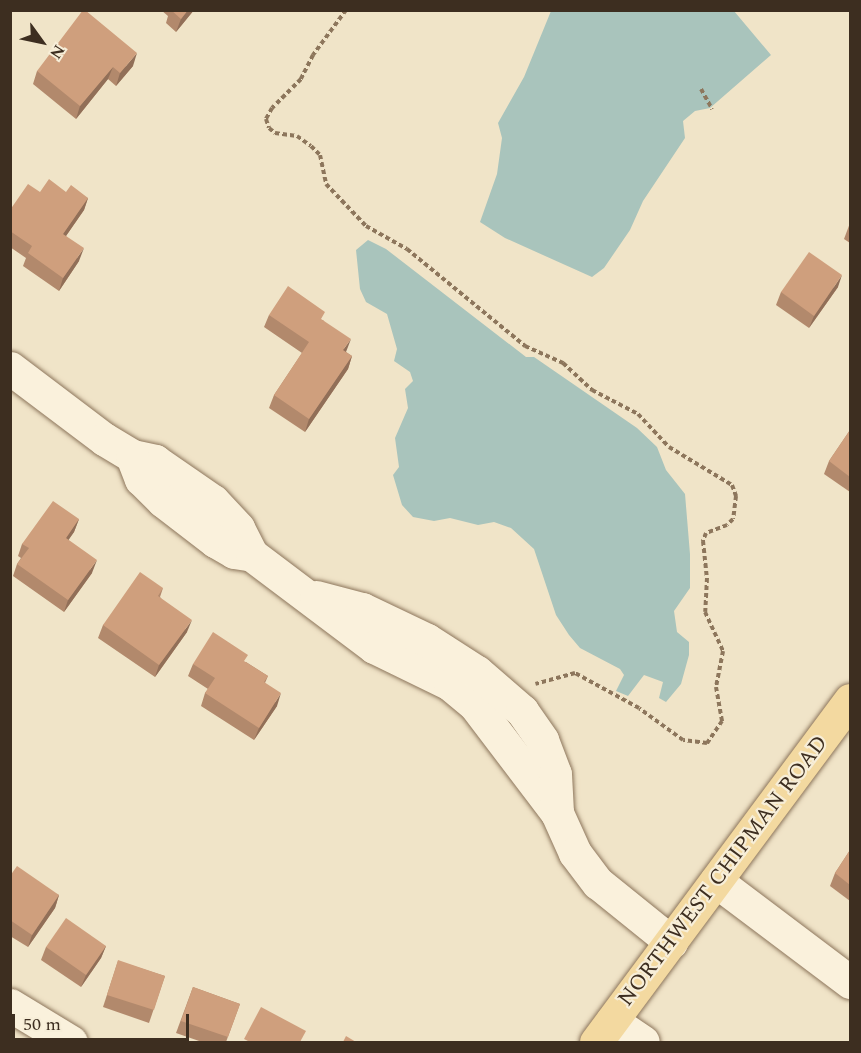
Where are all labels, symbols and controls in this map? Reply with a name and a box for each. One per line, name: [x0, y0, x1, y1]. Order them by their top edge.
north arrow: [12, 12, 72, 72]
text: N: [43, 40, 71, 64]
street label: NORTHWEST CHIPMAN ROAD: [612, 730, 834, 1012]
scale bar: [15, 1002, 192, 1040]
text: 50 m: [23, 1011, 61, 1038]

